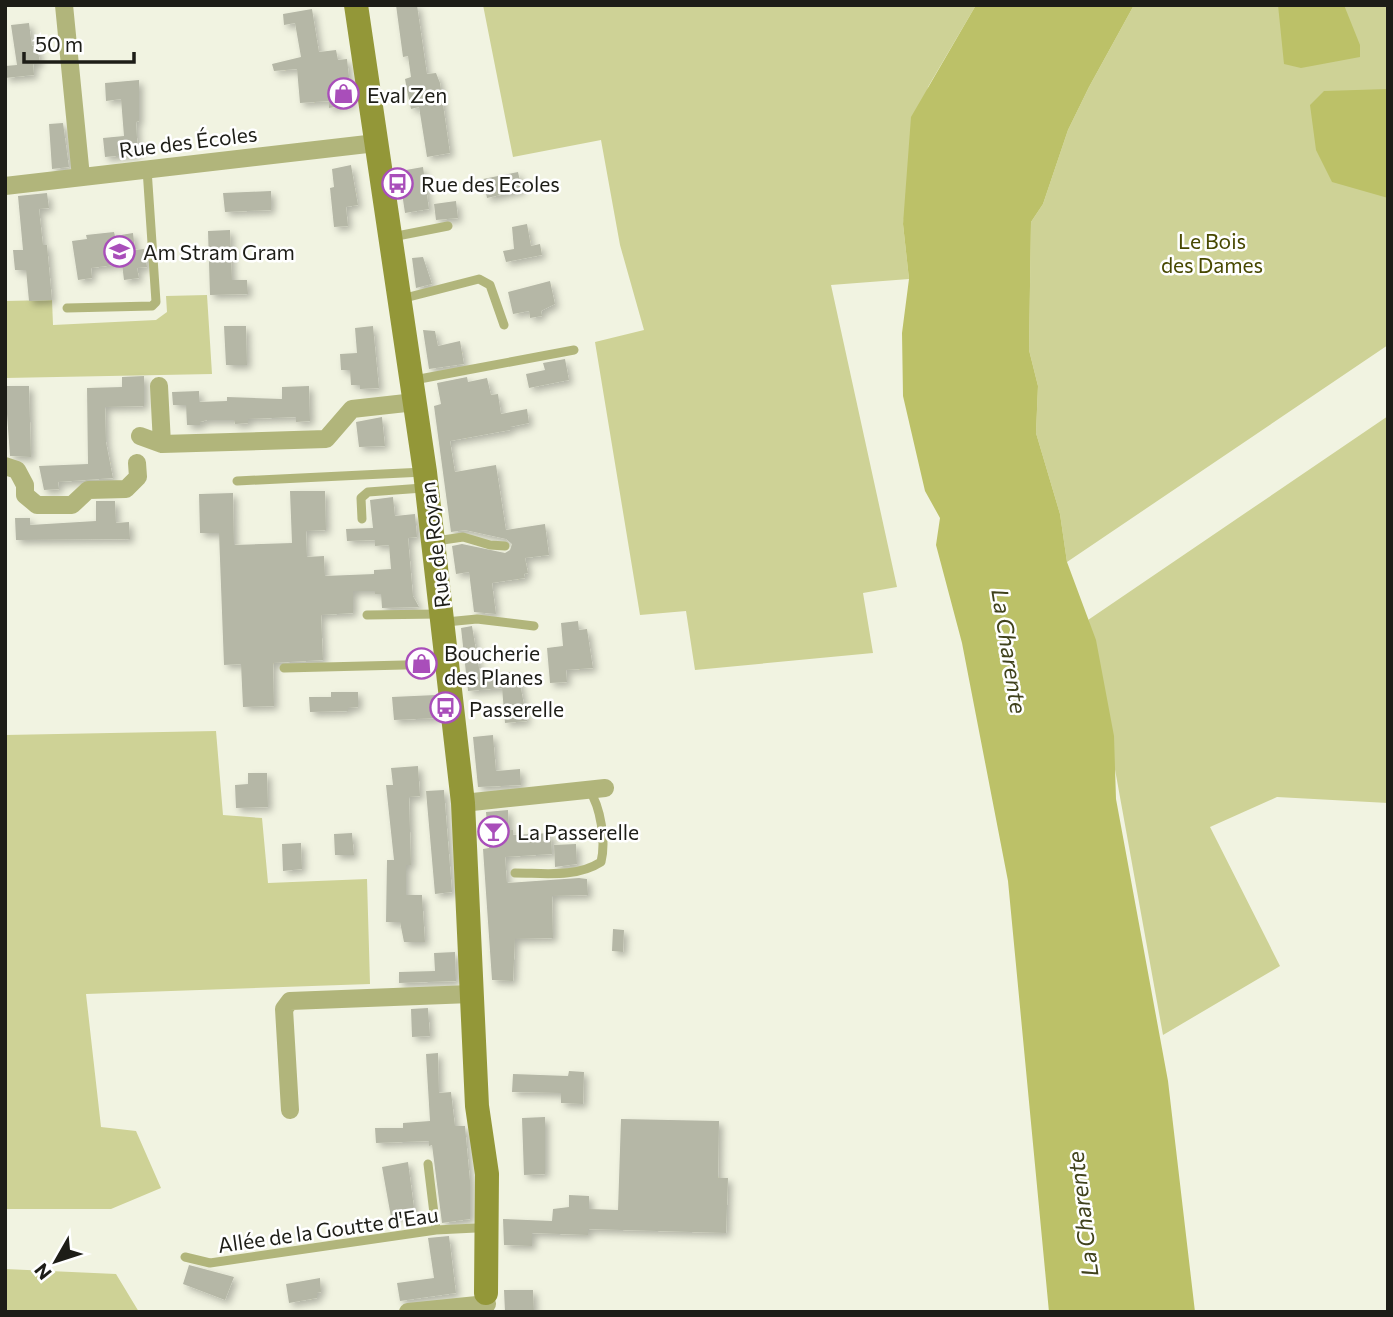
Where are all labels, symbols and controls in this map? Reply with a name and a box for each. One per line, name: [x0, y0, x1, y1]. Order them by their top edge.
scale bar: [24, 21, 135, 65]
text: 50 m: [35, 31, 83, 56]
shop icon: Eval Zen: [327, 77, 361, 111]
place label: Eval Zen: [367, 82, 447, 107]
street label: Rue des Écoles: [118, 120, 258, 162]
bus stop icon: Rue des Ecoles: [381, 166, 415, 200]
place label: Rue des Ecoles: [421, 171, 560, 196]
park label: Le Bois des Dames: [1161, 228, 1263, 277]
school or university icon: Am Stram Gram: [103, 234, 137, 268]
place label: Am Stram Gram: [143, 239, 295, 264]
street label: Rue de Royan: [414, 480, 454, 610]
water label: La Charente: [986, 587, 1034, 715]
place label: Boucherie des Planes: [444, 640, 543, 689]
shop icon: Boucherie des Planes: [404, 647, 438, 681]
bus stop icon: Passerelle: [429, 691, 463, 725]
place label: Passerelle: [469, 696, 564, 721]
bar icon: La Passerelle: [477, 814, 511, 848]
place label: La Passerelle: [517, 819, 639, 844]
water label: La Charente: [1060, 1150, 1104, 1278]
street label: Allée de la Goutte d'Eau: [216, 1201, 440, 1257]
north arrow: [21, 1226, 91, 1296]
text: N: [29, 1259, 56, 1285]

